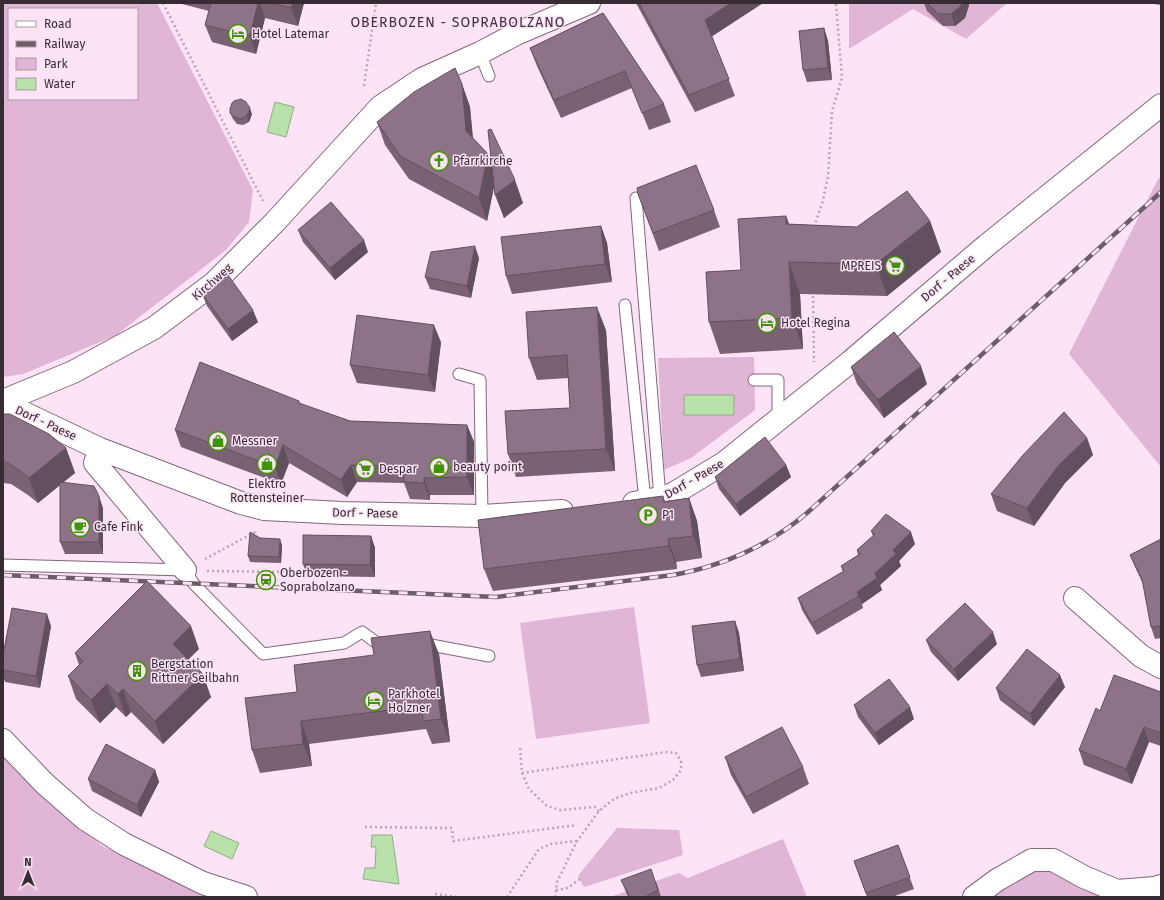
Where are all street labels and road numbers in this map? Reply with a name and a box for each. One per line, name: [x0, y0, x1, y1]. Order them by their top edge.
street label: Dorf - Paese: [918, 251, 978, 305]
street label: Kirchweg: [189, 260, 236, 303]
street label: Dorf - Paese: [13, 403, 79, 443]
street label: Dorf - Paese: [662, 456, 726, 502]
street label: Dorf - Paese: [332, 505, 398, 521]

